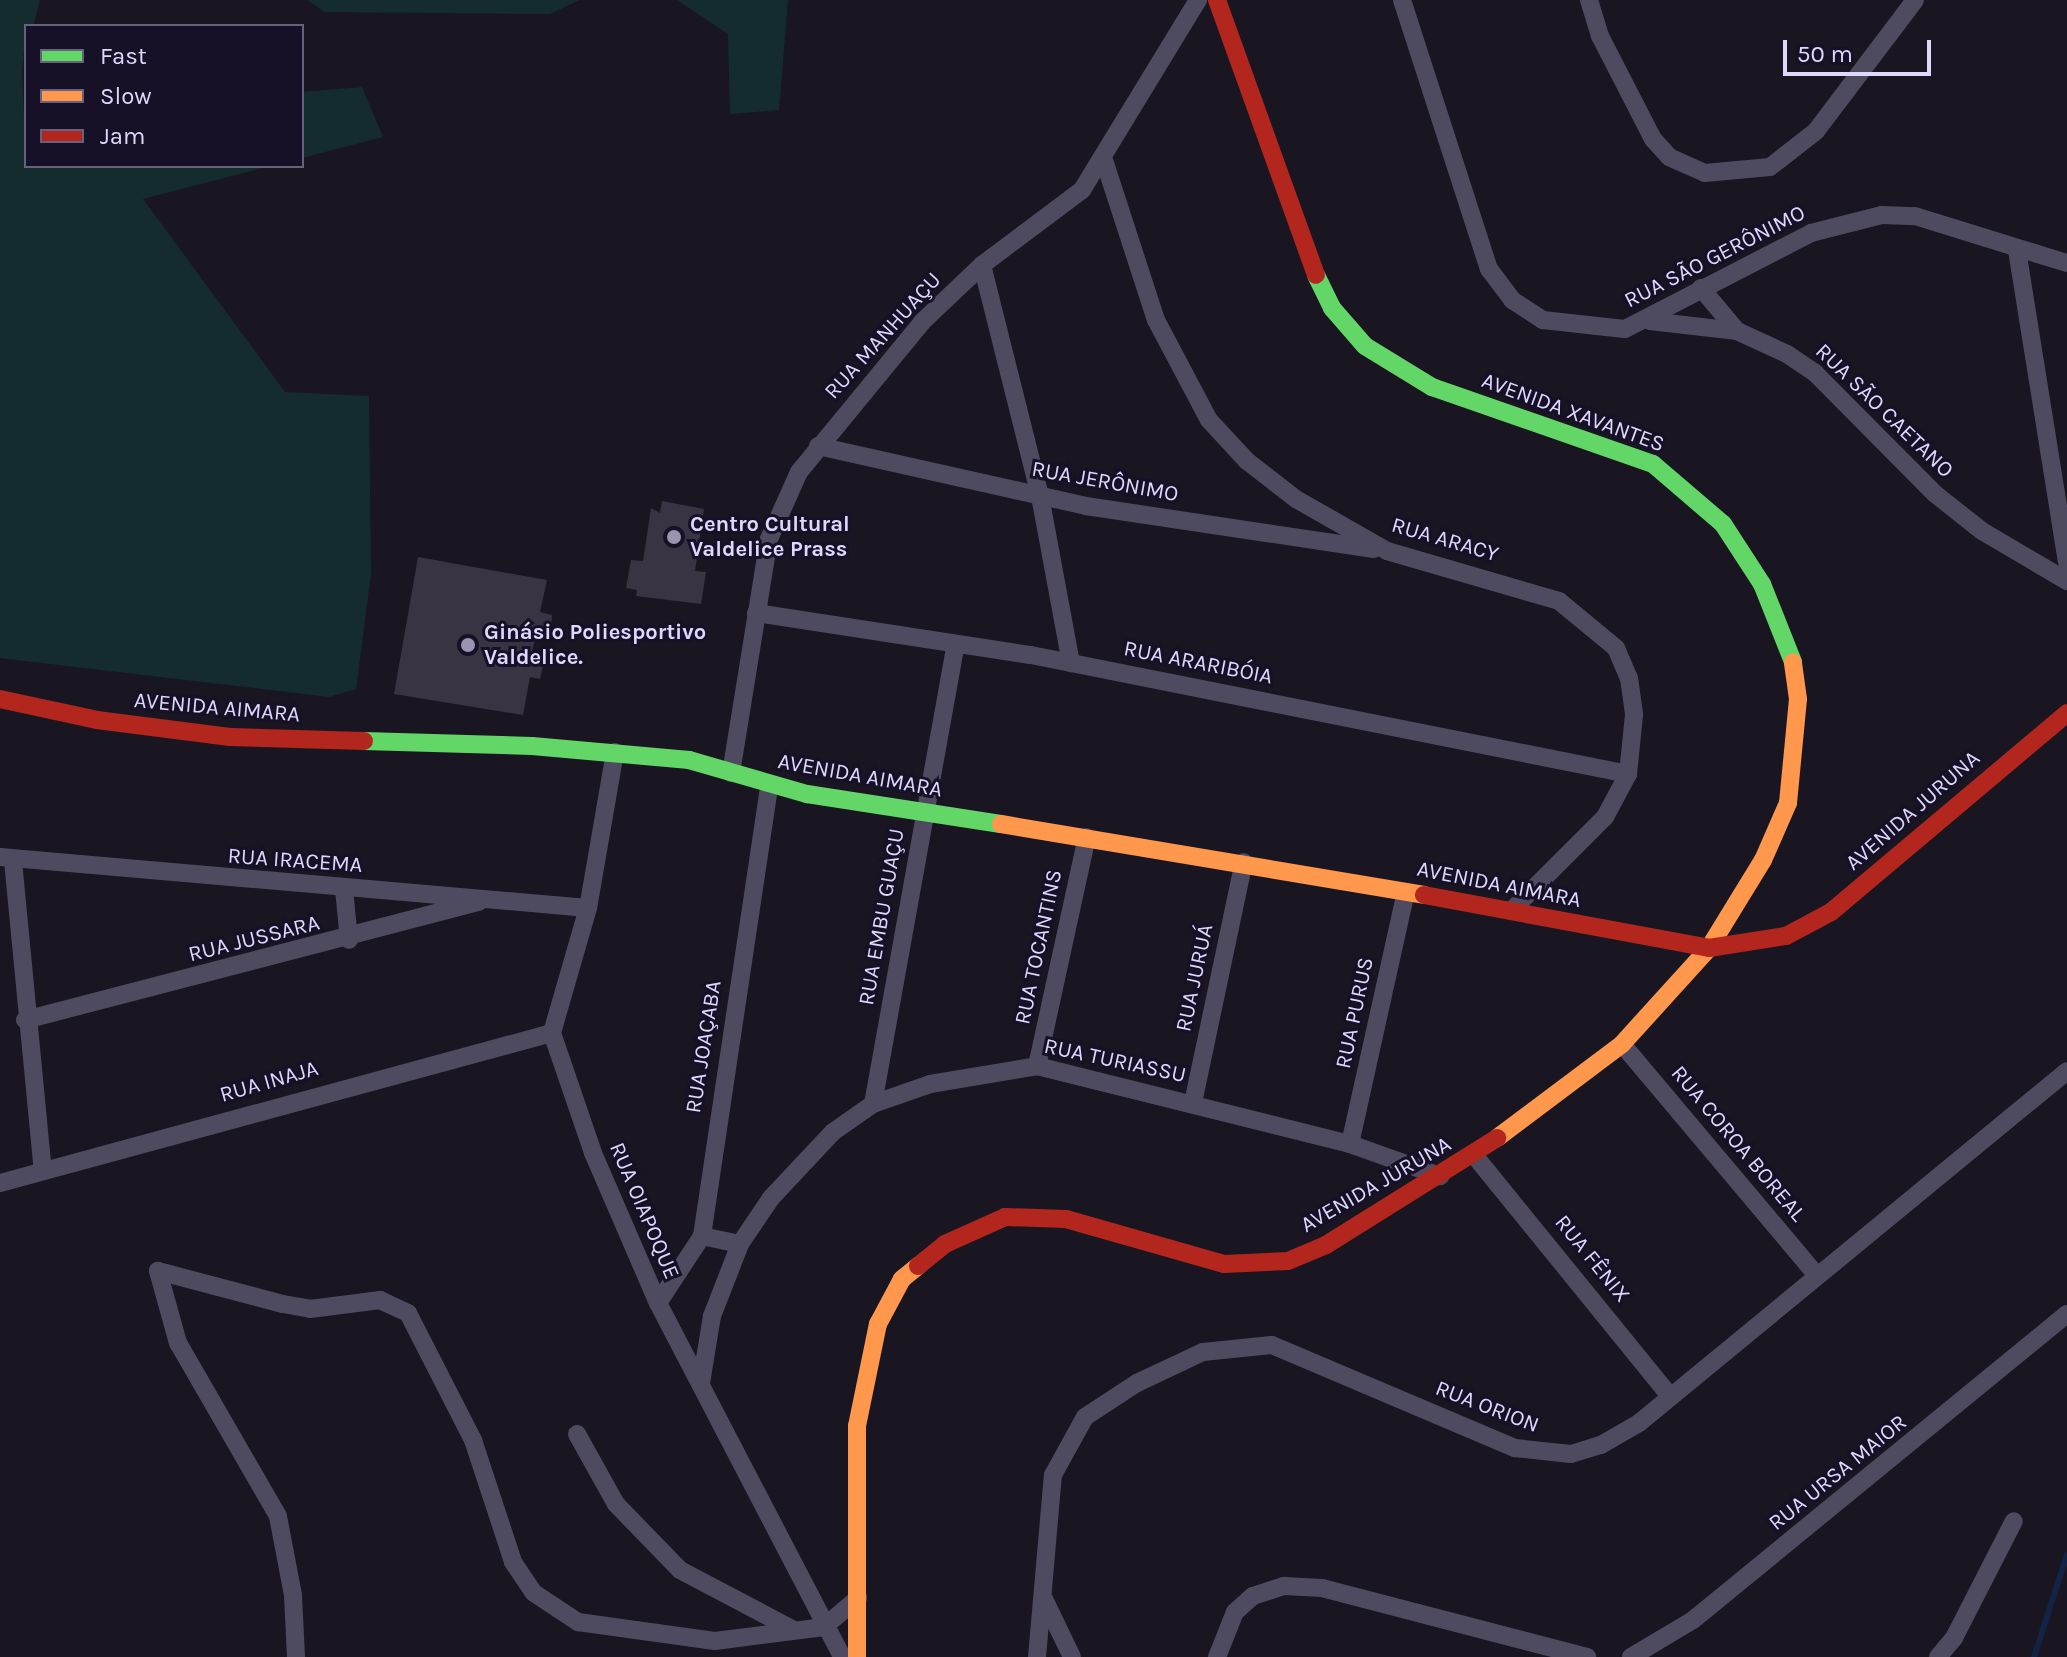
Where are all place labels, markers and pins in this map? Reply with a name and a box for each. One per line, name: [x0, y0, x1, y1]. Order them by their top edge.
place label: Centro Cultural Valdelice Prass: [690, 511, 850, 562]
marker: Centro Cultural Valdelice Prass: [665, 528, 683, 546]
place label: Ginásio Poliesportivo Valdelice.: [484, 619, 706, 670]
marker: Ginásio Poliesportivo Valdelice.: [459, 636, 477, 654]

